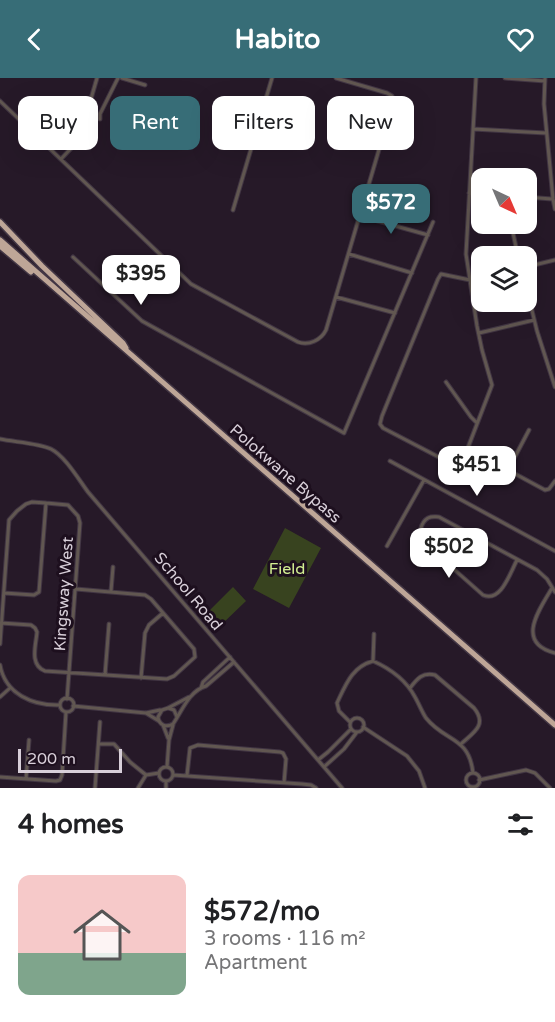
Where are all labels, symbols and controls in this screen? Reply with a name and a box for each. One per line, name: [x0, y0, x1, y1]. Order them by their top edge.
icon: back: [18, 23, 51, 56]
text: Habito: [235, 23, 320, 56]
icon: heart: [504, 23, 537, 56]
chip: Buy: [18, 96, 98, 150]
chip: Rent: [110, 96, 200, 150]
chip: Filters: [212, 96, 315, 150]
chip: New: [327, 96, 414, 150]
north arrow: [471, 168, 537, 234]
map controls: [471, 168, 537, 312]
pin: $572: [355, 184, 427, 235]
text: $572: [366, 191, 416, 215]
button: layers: [471, 246, 537, 312]
pin: $395: [105, 255, 177, 306]
text: $395: [116, 262, 166, 286]
street label: Polokwane Bypass: [226, 420, 345, 528]
pin: $451: [441, 446, 513, 497]
text: $451: [452, 453, 502, 477]
pin: $502: [413, 528, 485, 579]
text: $502: [424, 535, 474, 559]
street label: Kingsway West: [50, 536, 78, 652]
street label: School Road: [150, 548, 227, 635]
park label: Field: [269, 559, 305, 579]
scale bar: [18, 746, 122, 774]
text: 200 m: [27, 749, 76, 769]
icon: filters: [504, 808, 537, 841]
text: 4 homes: [18, 809, 124, 840]
text: $572/mo: [204, 896, 320, 927]
icon: home: [66, 899, 138, 971]
text: 3 rooms · 116 m²: [204, 927, 366, 951]
text: Apartment: [204, 951, 307, 975]

